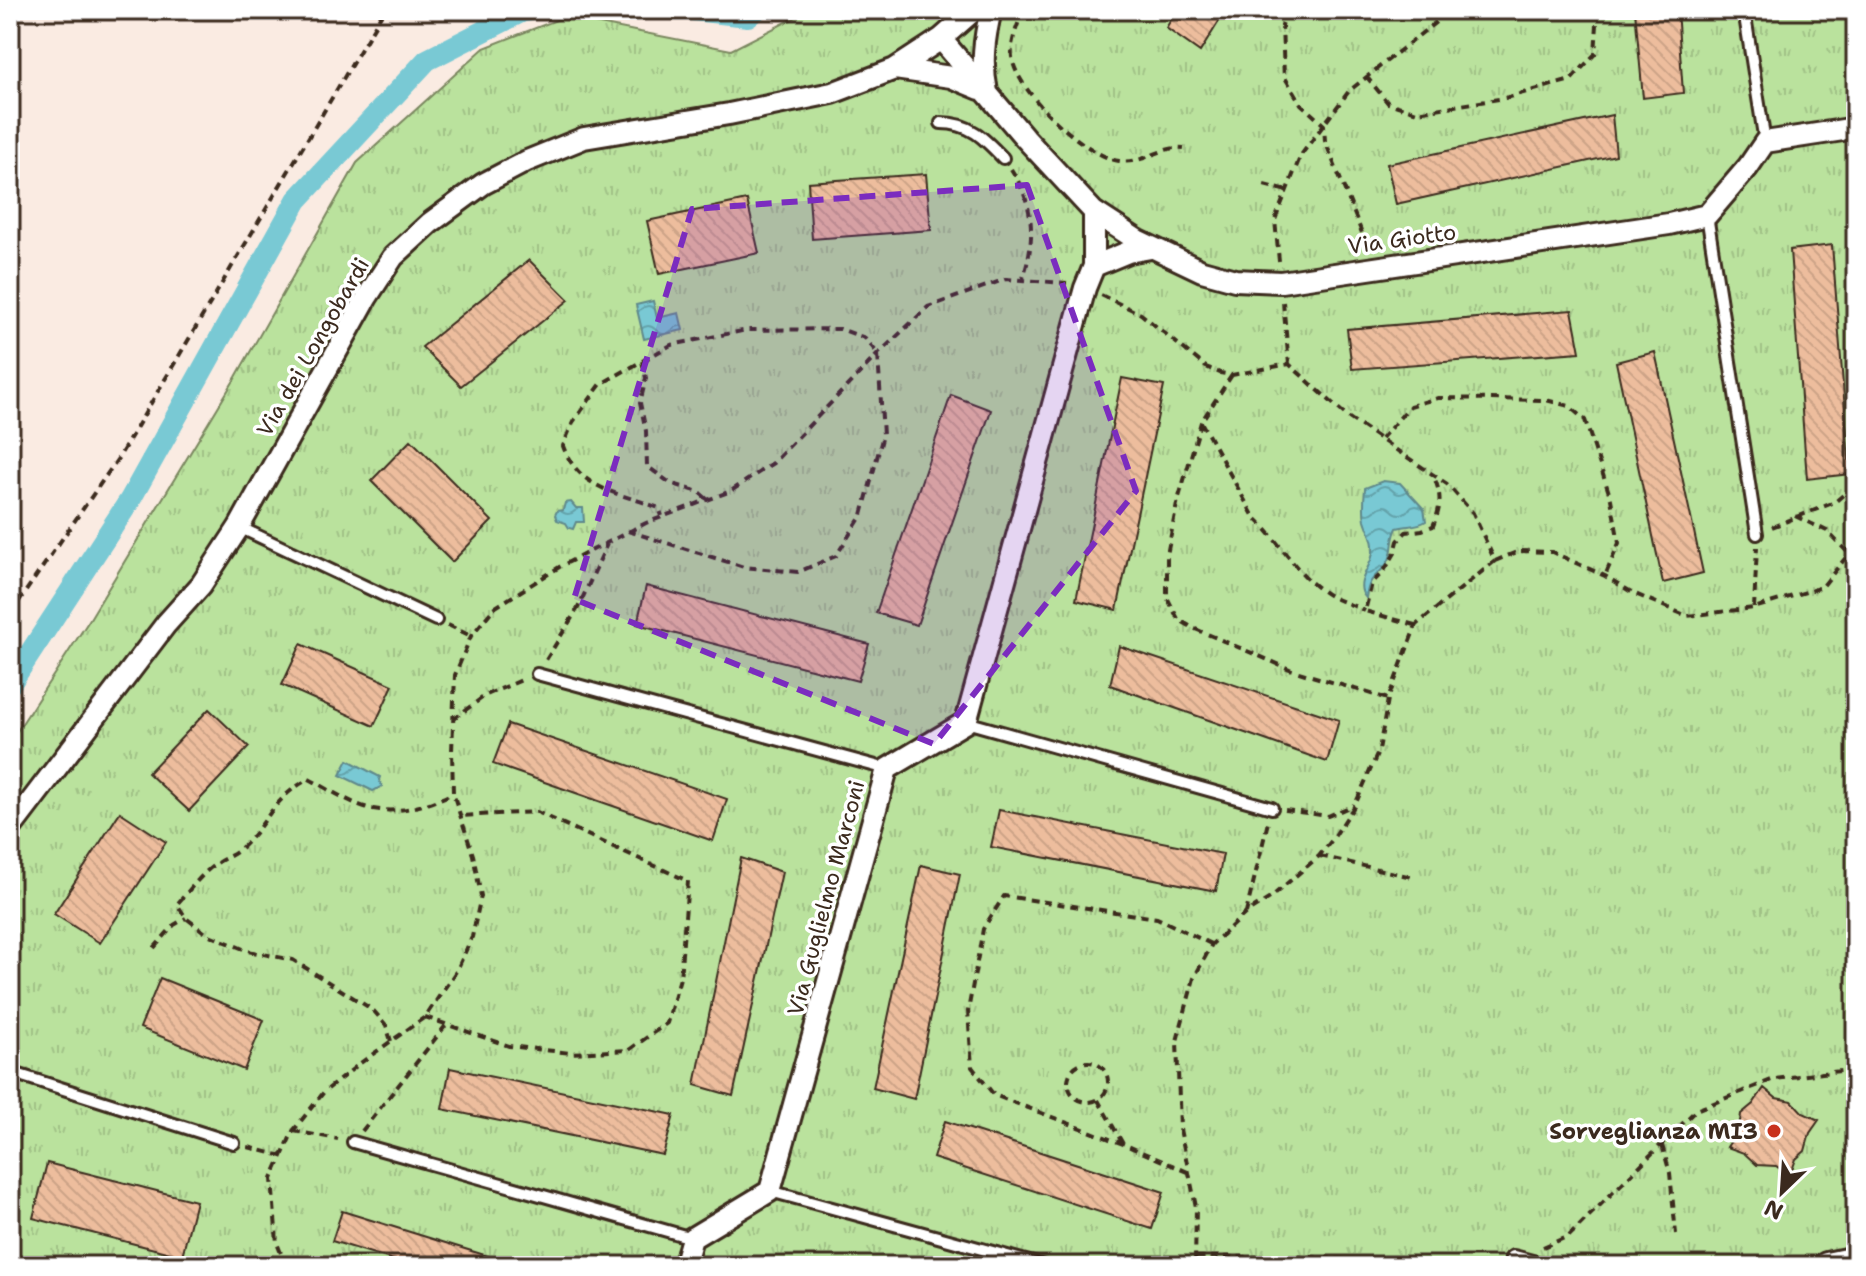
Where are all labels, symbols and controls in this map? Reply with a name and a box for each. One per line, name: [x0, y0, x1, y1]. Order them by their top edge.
street label: Via Giotto: [1346, 217, 1458, 261]
street label: Via dei Longobardi: [250, 252, 376, 442]
street label: Via Guglielmo Marconi: [781, 777, 871, 1019]
place label: Sorveglianza MI3: [1549, 1117, 1758, 1146]
marker: Sorveglianza MI3: [1765, 1122, 1783, 1140]
north arrow: [1742, 1152, 1822, 1232]
text: N: [1760, 1193, 1788, 1226]

